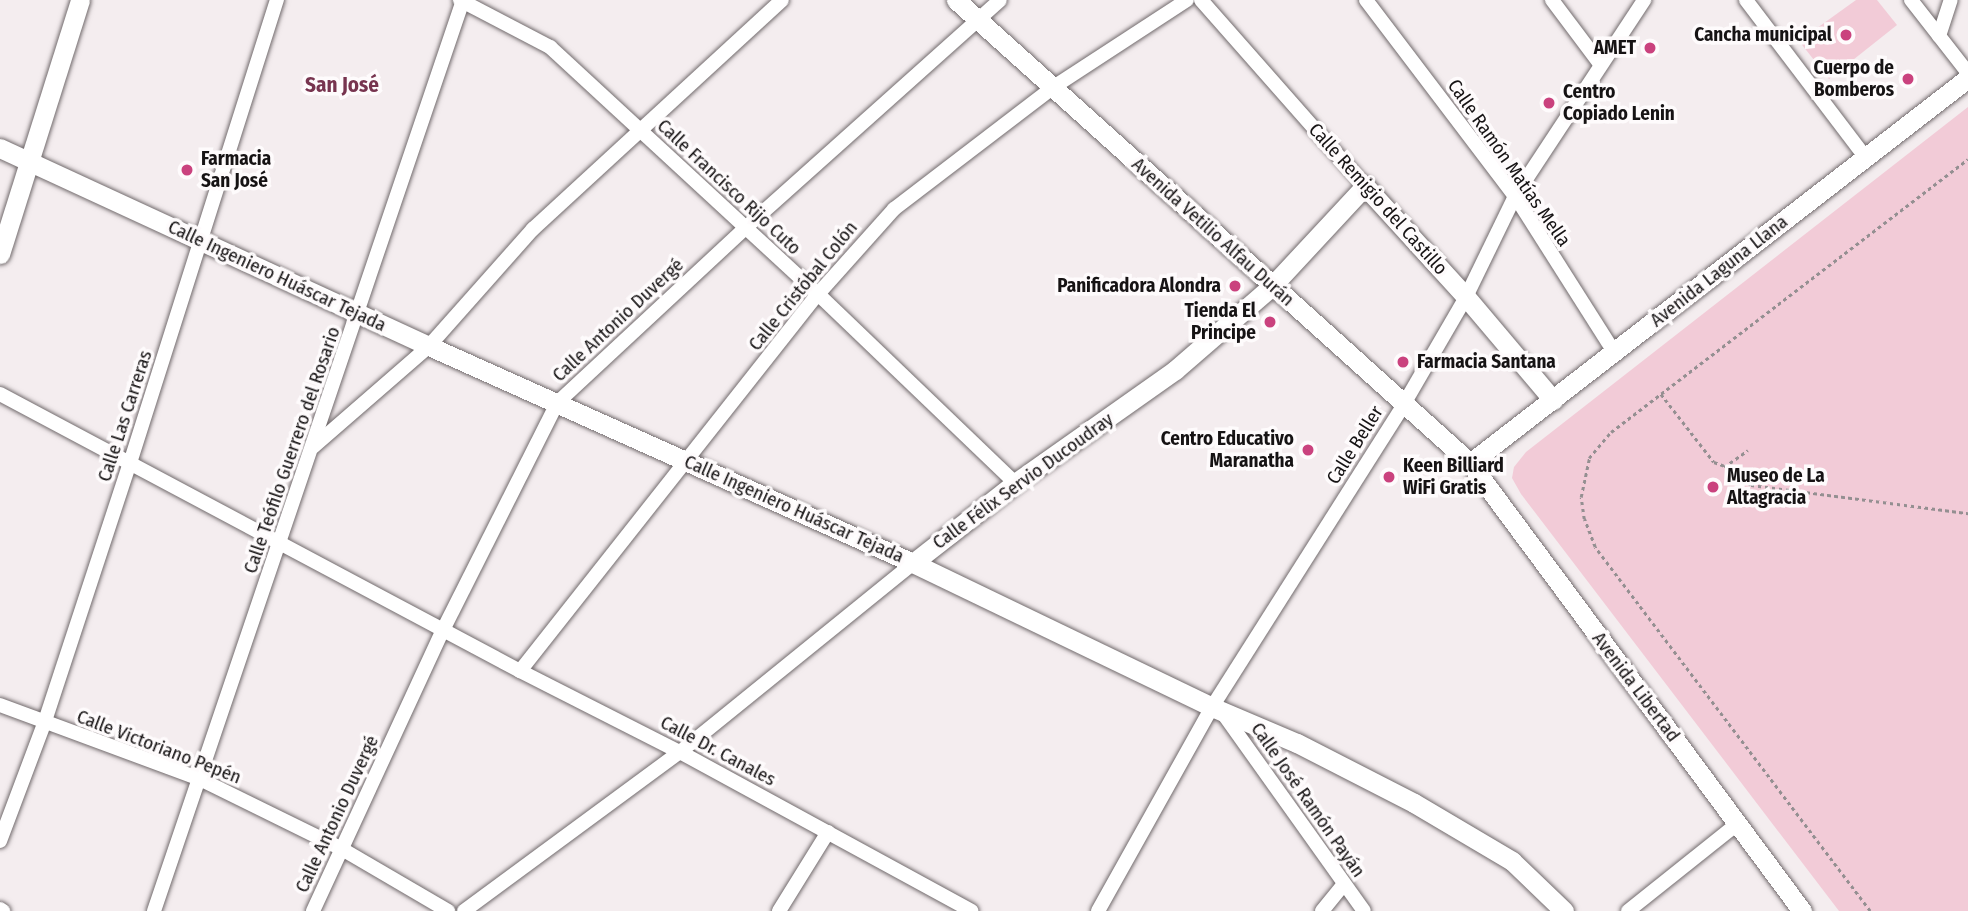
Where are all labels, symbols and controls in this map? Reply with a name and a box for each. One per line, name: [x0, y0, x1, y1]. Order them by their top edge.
place label: Cancha municipal: [1694, 24, 1832, 46]
marker: Cancha municipal: [1838, 27, 1854, 43]
place label: AMET: [1594, 37, 1636, 59]
marker: AMET: [1642, 40, 1658, 56]
place label: Cuerpo de Bomberos: [1813, 57, 1894, 101]
marker: Cuerpo de Bomberos: [1900, 71, 1916, 87]
district label: San José: [305, 72, 379, 98]
street label: Calle Ramón Matías Mella: [1443, 75, 1575, 251]
place label: Centro Copiado Lenin: [1563, 81, 1675, 125]
marker: Centro Copiado Lenin: [1541, 95, 1557, 111]
street label: Calle Francisco Rijo Cuto: [652, 114, 806, 260]
street label: Calle Remigio del Castillo: [1304, 118, 1452, 280]
place label: Farmacia San José: [201, 148, 271, 192]
street label: Avenida Vetilio Alfau Durán: [1127, 153, 1299, 311]
marker: Farmacia San José: [179, 162, 195, 178]
street label: Avenida Laguna Llana: [1646, 210, 1792, 332]
street label: Calle Ingeniero Huáscar Tejada: [164, 215, 390, 337]
street label: Calle Cristóbal Colón: [744, 217, 862, 355]
street label: Calle Antonio Duvergé: [548, 253, 688, 387]
place label: Panificadora Alondra: [1057, 275, 1221, 297]
marker: Panificadora Alondra: [1227, 278, 1243, 294]
place label: Tienda El Principe: [1184, 300, 1256, 344]
marker: Tienda El Principe: [1262, 314, 1278, 330]
street label: Calle Teófilo Guerrero del Rosario: [239, 324, 345, 576]
street label: Calle Las Carreras: [93, 348, 157, 484]
place label: Farmacia Santana: [1417, 351, 1556, 373]
marker: Farmacia Santana: [1395, 354, 1411, 370]
street label: Calle Beller: [1322, 402, 1388, 488]
street label: Calle Félix Servio Ducoudray: [928, 408, 1118, 554]
place label: Centro Educativo Maranatha: [1161, 428, 1294, 472]
marker: Centro Educativo Maranatha: [1300, 442, 1316, 458]
street label: Calle Ingeniero Huáscar Tejada: [681, 450, 907, 568]
place label: Keen Billiard WiFi Gratis: [1403, 455, 1504, 499]
place label: Museo de La Altagracia: [1727, 465, 1825, 509]
marker: Keen Billiard WiFi Gratis: [1381, 469, 1397, 485]
marker: Museo de La Altagracia: [1705, 479, 1721, 495]
street label: Avenida Libertad: [1587, 628, 1685, 746]
street label: Calle Victoriano Pepén: [74, 705, 244, 789]
street label: Calle Dr. Canales: [656, 711, 780, 791]
street label: Calle José Ramón Payán: [1246, 718, 1370, 882]
street label: Calle Antonio Duvergé: [291, 732, 383, 896]

